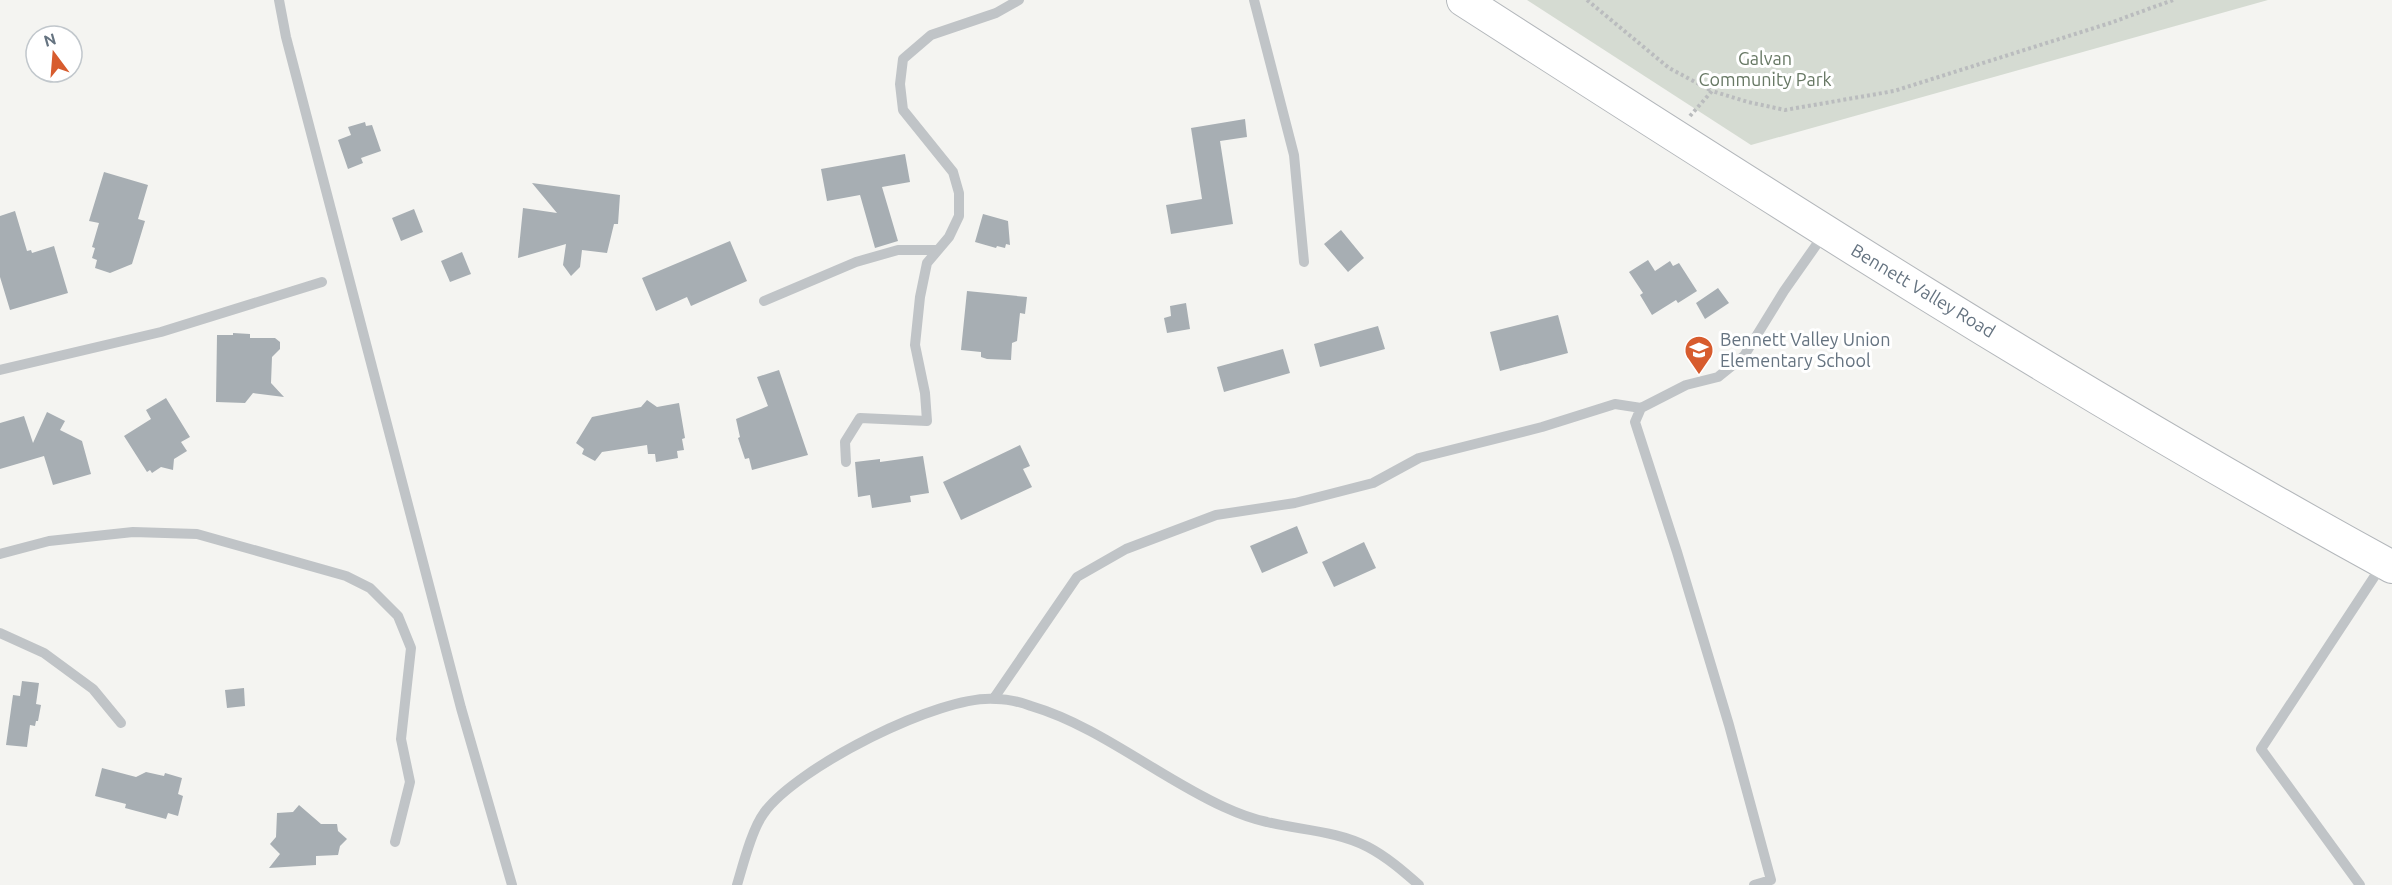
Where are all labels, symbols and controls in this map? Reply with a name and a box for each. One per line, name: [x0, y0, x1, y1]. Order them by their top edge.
north arrow: [24, 24, 84, 84]
text: N: [42, 29, 58, 50]
park label: Galvan Community Park: [1698, 48, 1832, 89]
street label: Bennett Valley Road: [1848, 239, 1999, 341]
place label: Bennett Valley Union Elementary School: [1720, 329, 1890, 370]
school or university icon: Bennett Valley Union Elementary School: [1683, 334, 1715, 376]

